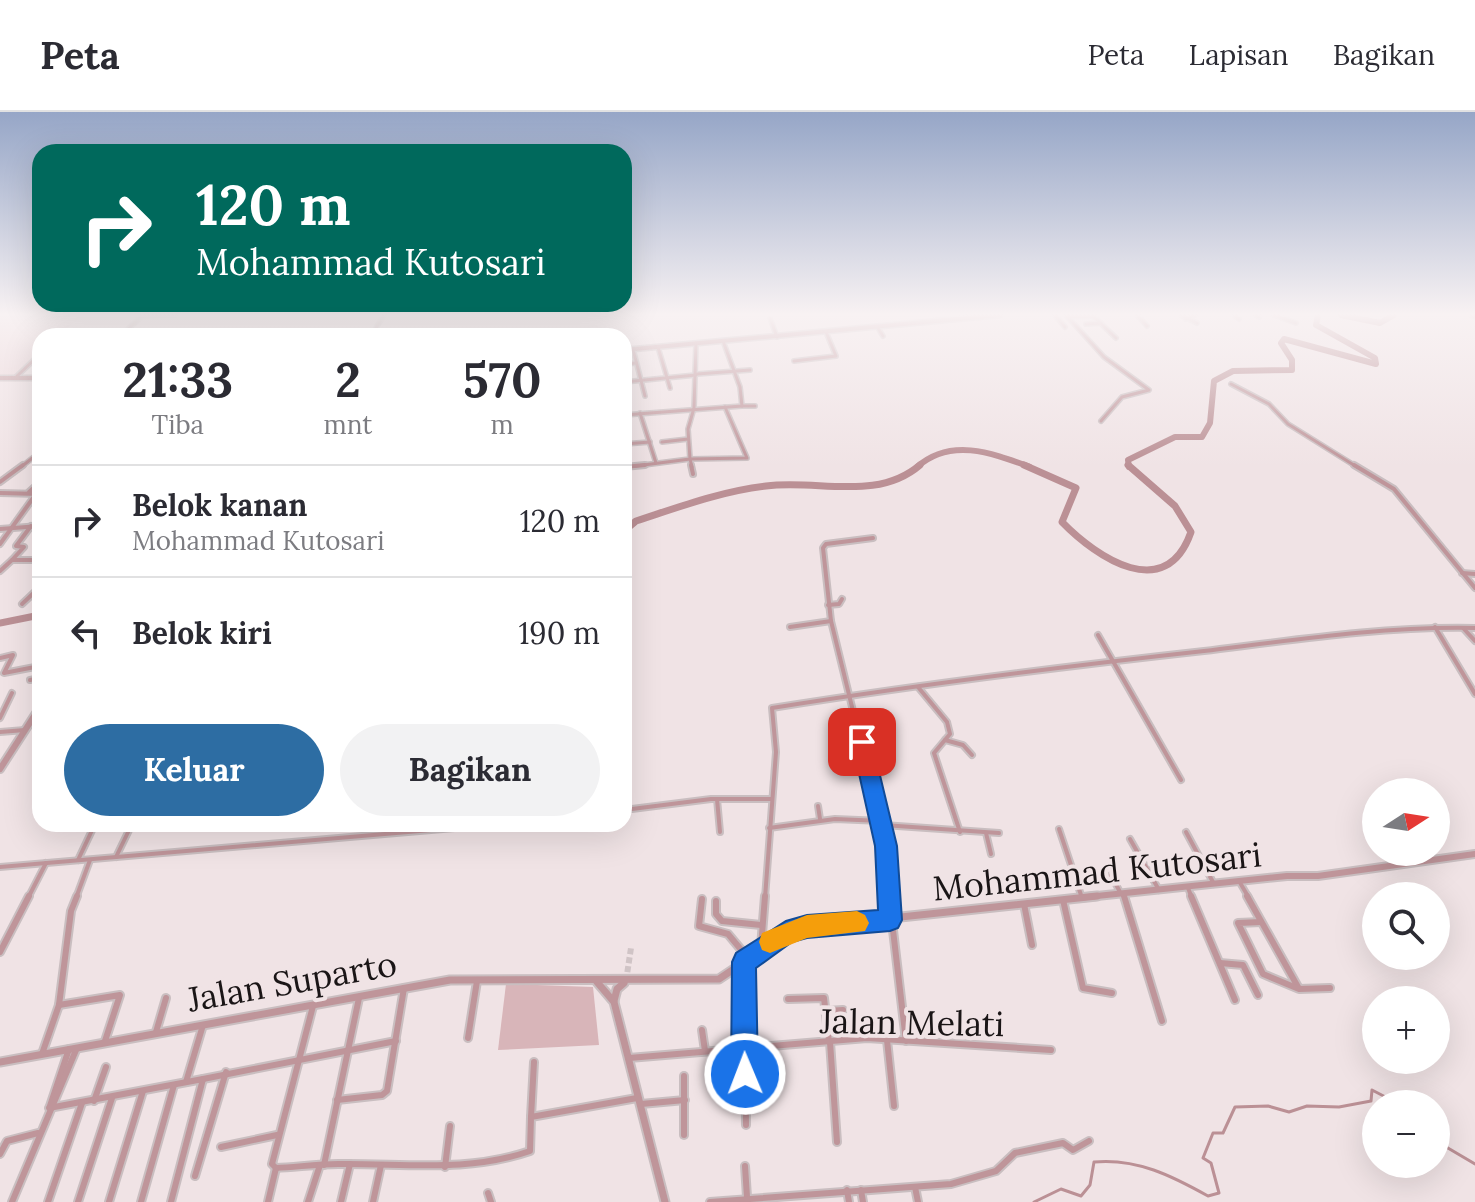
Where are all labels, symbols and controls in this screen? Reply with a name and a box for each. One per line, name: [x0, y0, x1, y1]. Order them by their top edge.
text: Peta: [40, 31, 120, 79]
text: Peta: [1087, 37, 1144, 73]
text: Lapisan: [1188, 37, 1289, 73]
text: Bagikan: [1333, 37, 1435, 73]
text: 120 m: [196, 169, 350, 240]
icon: right: [64, 176, 168, 280]
text: Mohammad Kutosari: [196, 239, 546, 285]
text: 21:33: [122, 349, 233, 410]
text: 2: [335, 349, 361, 410]
text: 570: [463, 349, 542, 410]
text: Tiba: [152, 408, 204, 441]
text: mnt: [324, 408, 372, 441]
text: m: [491, 408, 514, 441]
text: Belok kanan: [132, 486, 307, 524]
icon: right: [64, 499, 108, 543]
text: 120 m: [520, 502, 600, 540]
text: Mohammad Kutosari: [132, 524, 385, 557]
icon: left: [64, 611, 108, 655]
text: Belok kiri: [132, 614, 272, 652]
text: 190 m: [518, 614, 600, 652]
pin: [828, 708, 896, 776]
icon: arrive: [840, 720, 884, 764]
button: Keluar: [64, 724, 324, 816]
button: Bagikan: [340, 724, 600, 816]
north arrow: [1362, 778, 1450, 866]
map controls: [1362, 778, 1450, 1178]
street label: Mohammad Kutosari: [931, 832, 1263, 910]
button: search: [1362, 882, 1450, 970]
street label: Jalan Suparto: [183, 941, 400, 1021]
button: +: [1362, 986, 1450, 1074]
street label: Jalan Melati: [818, 999, 1005, 1045]
position arrow: [703, 1032, 787, 1116]
button: −: [1362, 1090, 1450, 1178]

